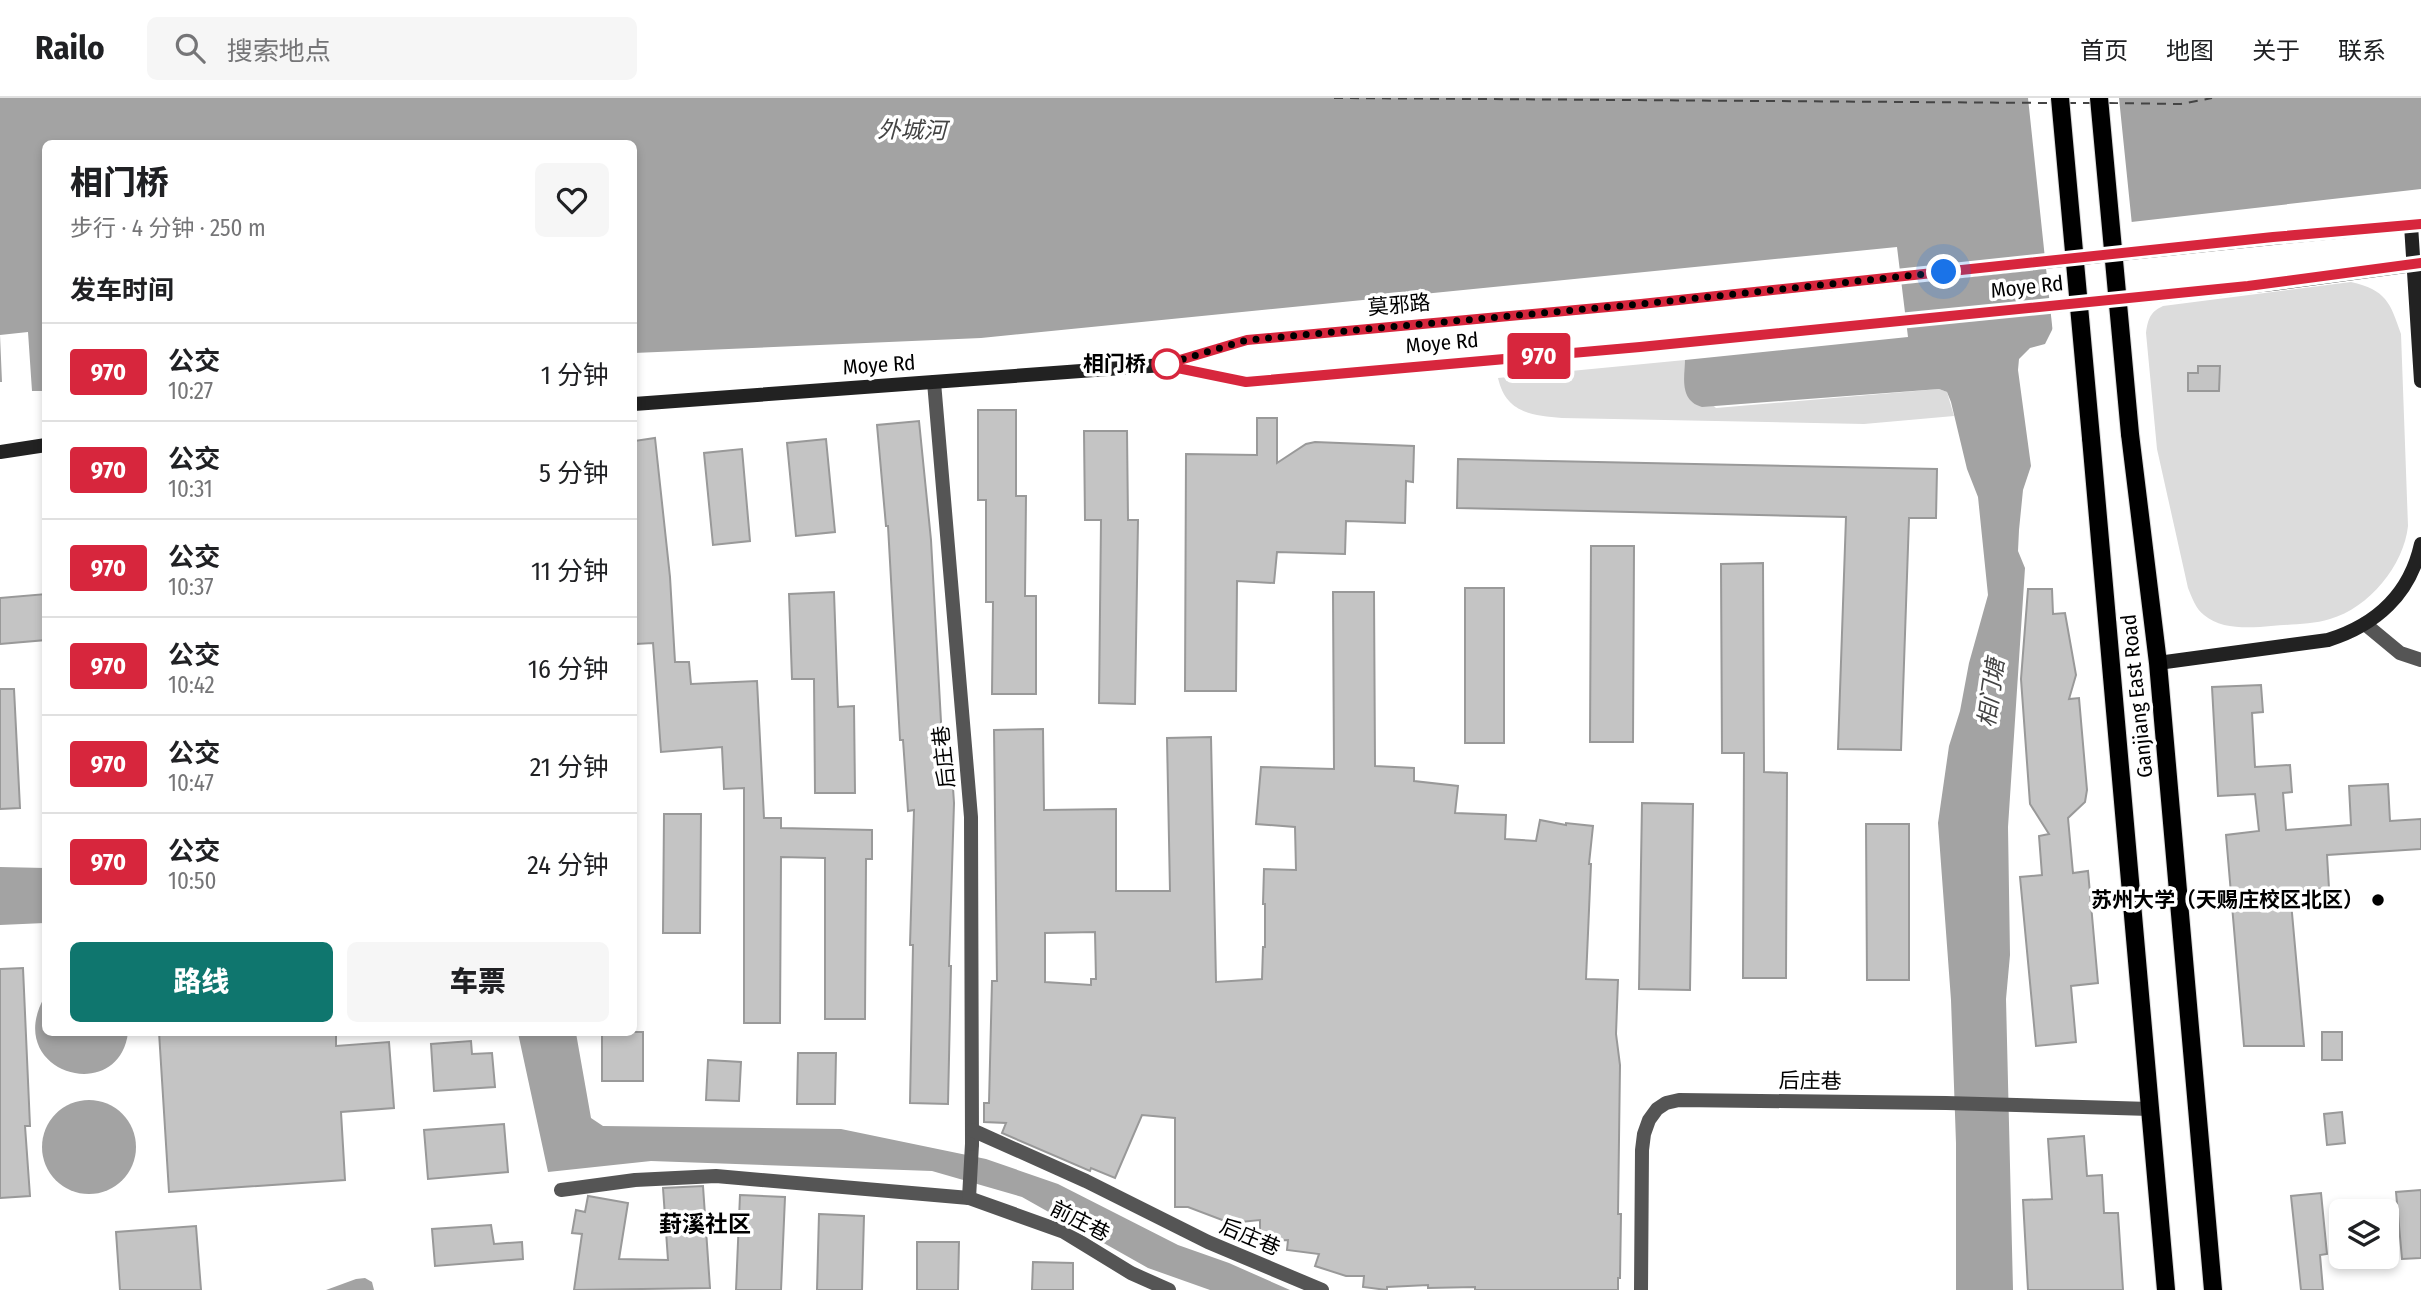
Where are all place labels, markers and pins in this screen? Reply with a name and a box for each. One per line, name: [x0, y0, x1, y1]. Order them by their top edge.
marker: 相门桥: [1152, 349, 1182, 379]
place label: 相门桥: [1083, 351, 1146, 377]
place label: 苏州大学（天赐庄校区北区）: [2091, 887, 2364, 913]
marker: 苏州大学（天赐庄校区北区）: [2370, 892, 2386, 908]

